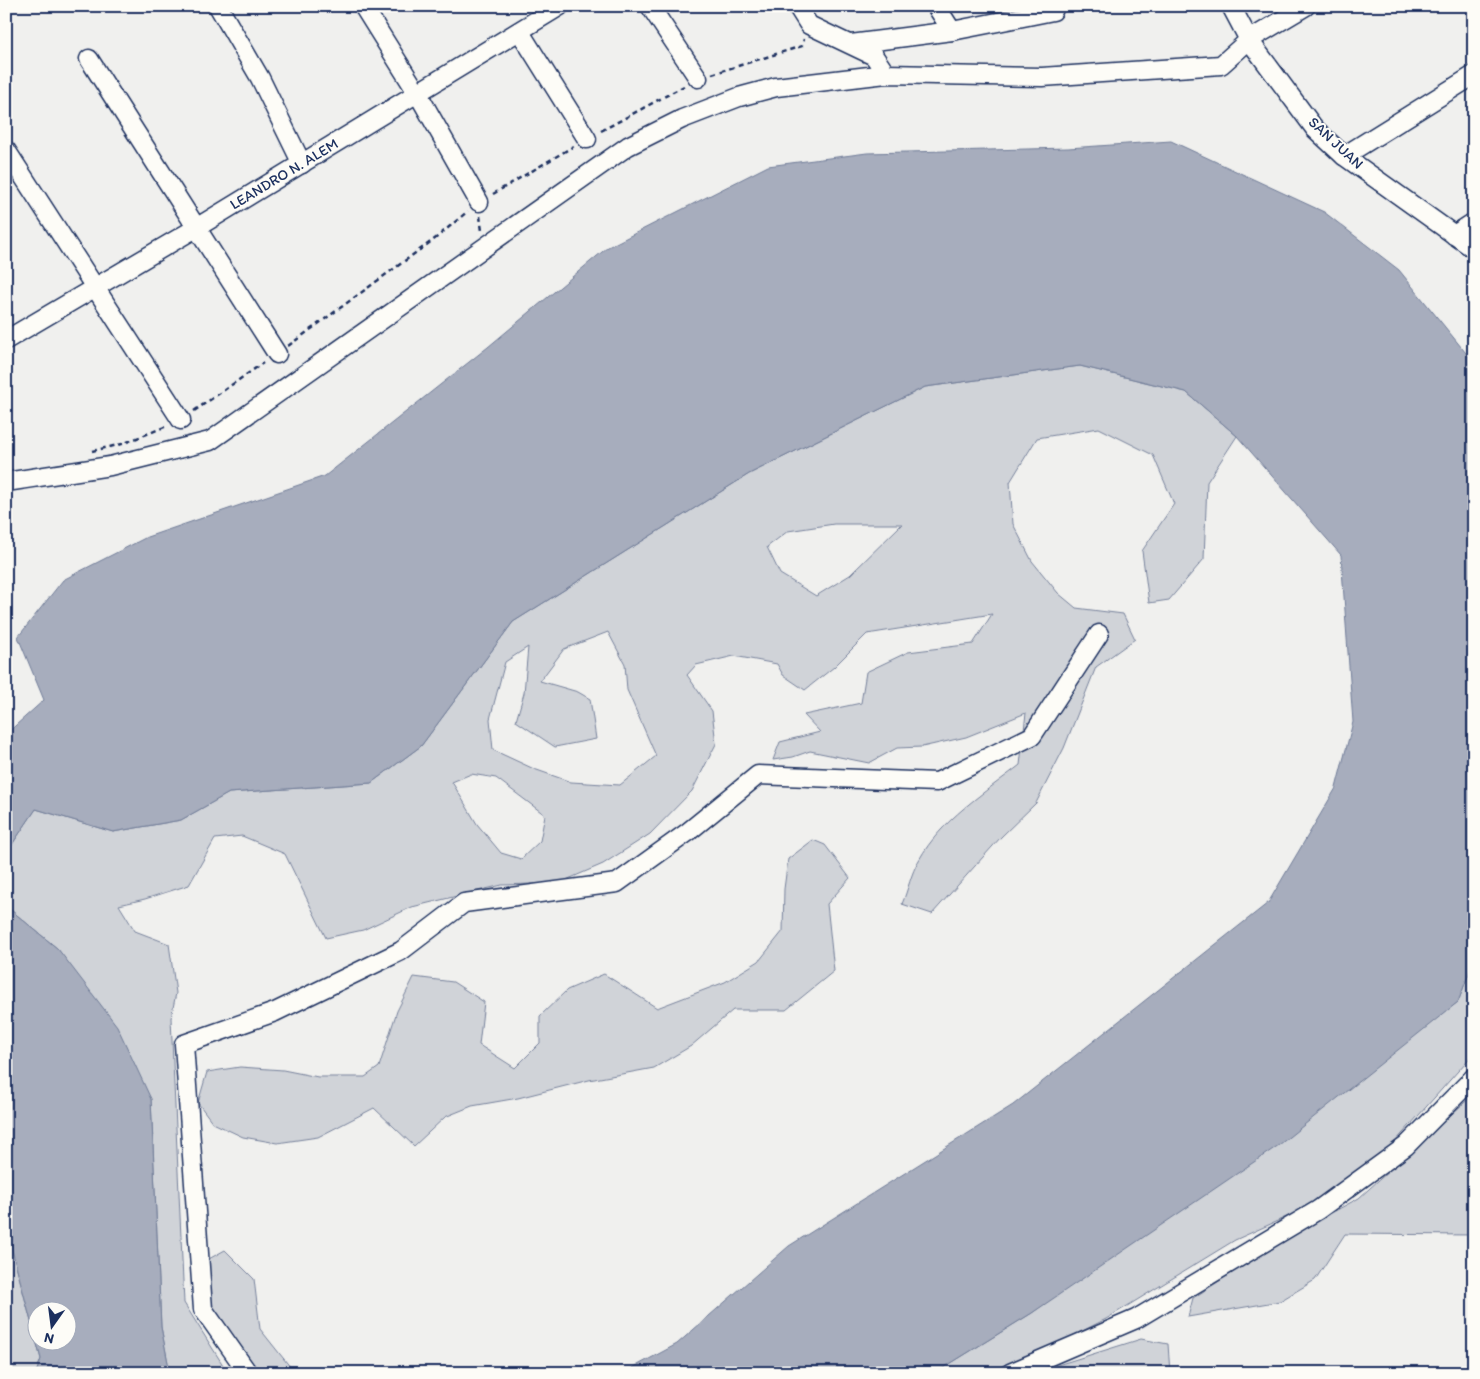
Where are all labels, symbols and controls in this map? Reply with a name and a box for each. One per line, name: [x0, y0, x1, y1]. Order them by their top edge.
street label: SAN JUAN: [1305, 113, 1367, 173]
street label: LEANDRO N. ALEM: [227, 135, 341, 213]
north arrow: [28, 1302, 78, 1352]
text: N: [42, 1329, 56, 1348]

